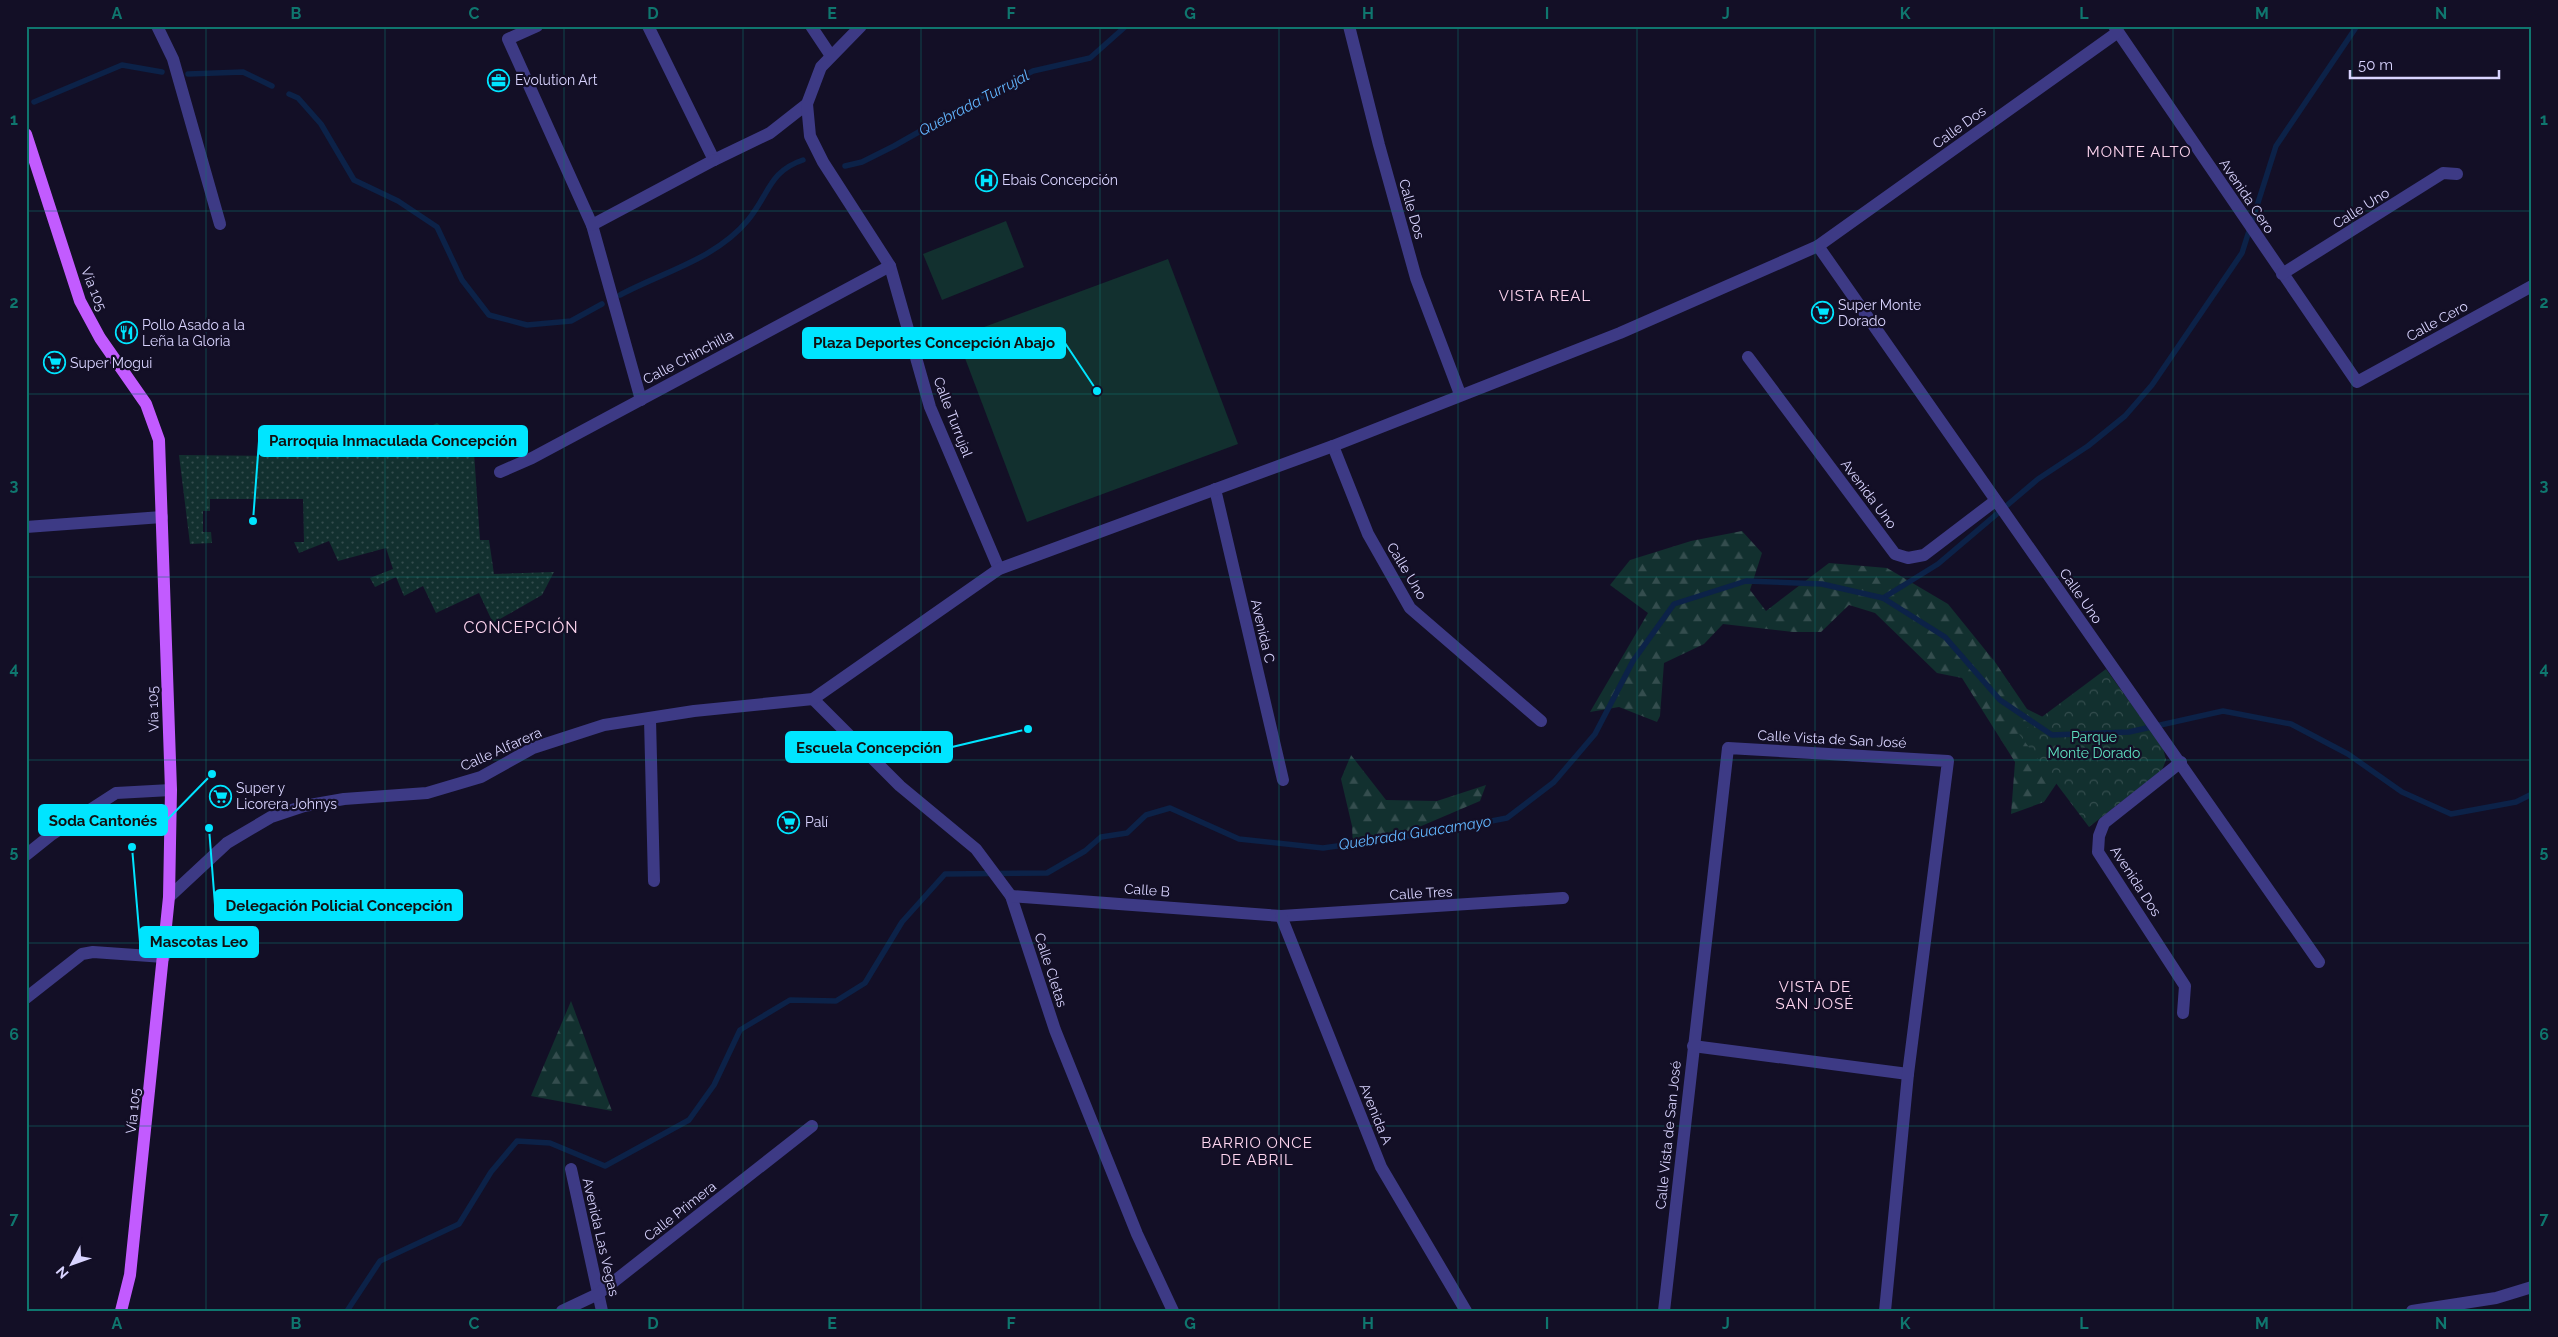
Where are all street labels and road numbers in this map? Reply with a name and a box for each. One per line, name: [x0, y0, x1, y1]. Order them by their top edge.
street label: Calle Dos: [1929, 102, 1989, 152]
street label: Avenida Cero: [2216, 156, 2278, 236]
street label: Calle Dos: [1396, 177, 1428, 241]
street label: Calle Uno: [2330, 184, 2392, 232]
street label: Vía 105: [78, 265, 110, 314]
street label: Calle Cero: [2404, 298, 2470, 344]
street label: Calle Chinchilla: [640, 327, 736, 387]
street label: Calle Turrujal: [930, 375, 976, 460]
street label: Avenida Uno: [1838, 456, 1900, 532]
street label: Calle Uno: [1384, 540, 1430, 602]
street label: Calle Uno: [2056, 565, 2106, 627]
street label: Avenida C: [1248, 597, 1278, 665]
street label: Vía 105: [144, 685, 162, 732]
street label: Calle Alfarera: [458, 724, 544, 774]
street label: Calle Vista de San José: [1757, 727, 1907, 751]
street label: Avenida Dos: [2107, 843, 2165, 919]
street label: Calle B: [1124, 880, 1170, 900]
street label: Calle Tres: [1389, 883, 1453, 903]
street label: Calle Cletas: [1031, 931, 1071, 1009]
street label: Calle Vista de San José: [1652, 1060, 1684, 1210]
street label: Avenida A: [1356, 1081, 1396, 1147]
street label: Vía 105: [123, 1087, 143, 1135]
street label: Avenida Las Vegas: [580, 1176, 622, 1298]
street label: Calle Primera: [641, 1178, 719, 1244]

